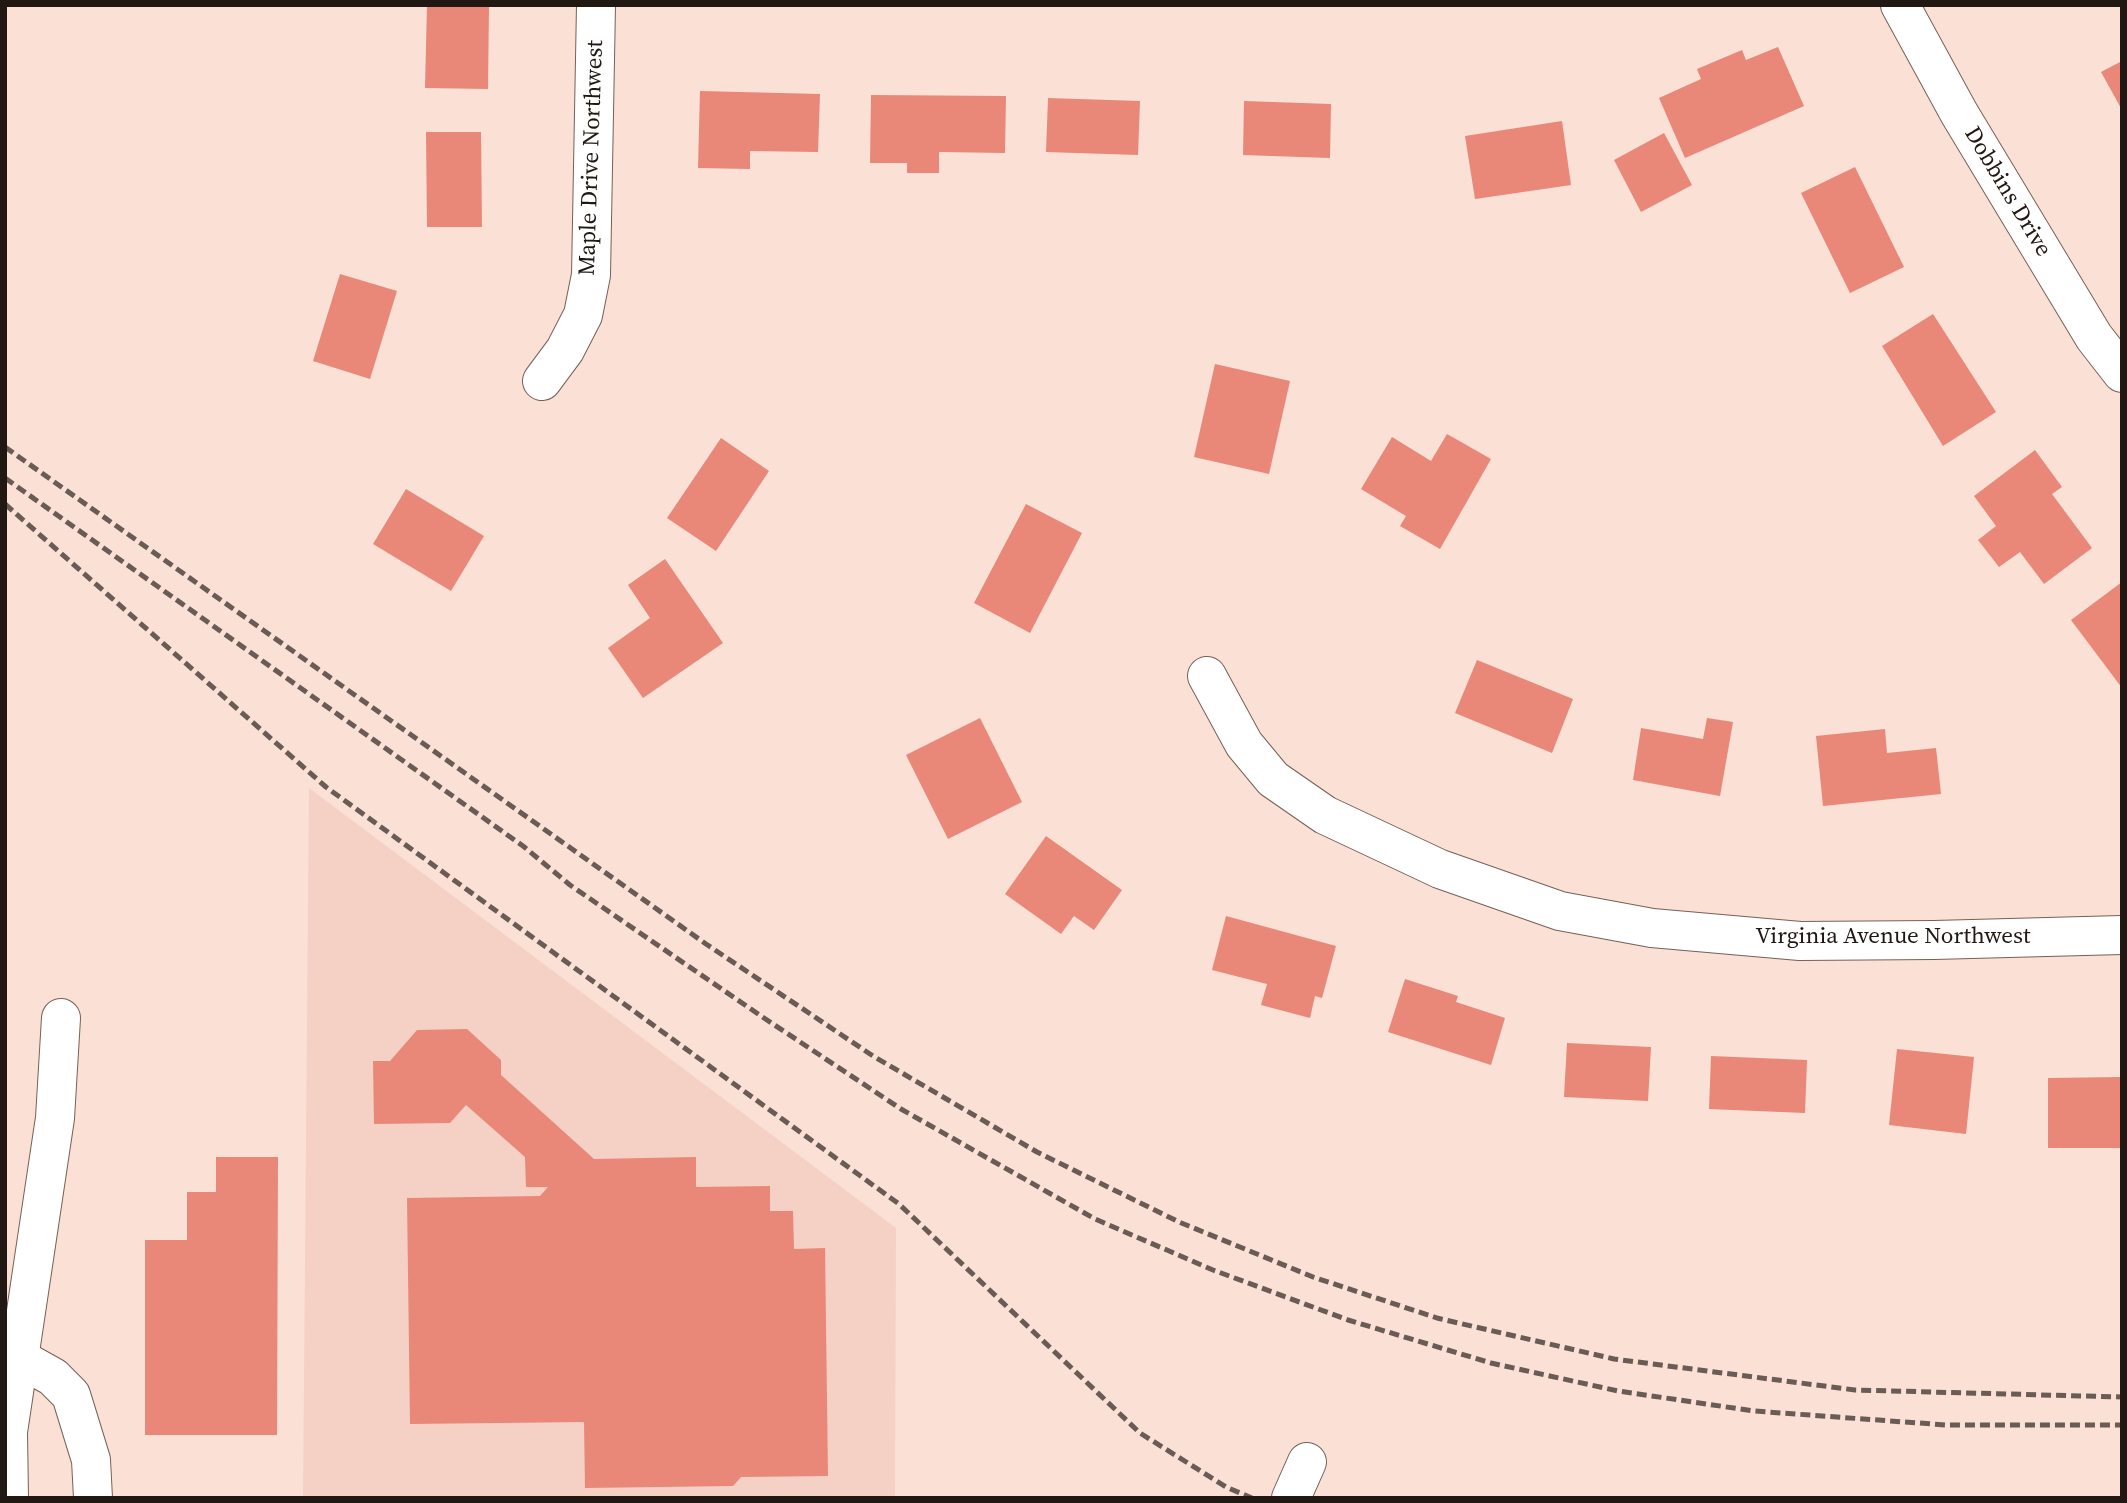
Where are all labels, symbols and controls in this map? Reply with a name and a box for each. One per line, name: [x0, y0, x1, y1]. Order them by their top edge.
street label: Maple Drive Northwest: [574, 40, 610, 276]
street label: Dobbins Drive: [1957, 122, 2057, 262]
street label: Virginia Avenue Northwest: [1756, 923, 2030, 951]

